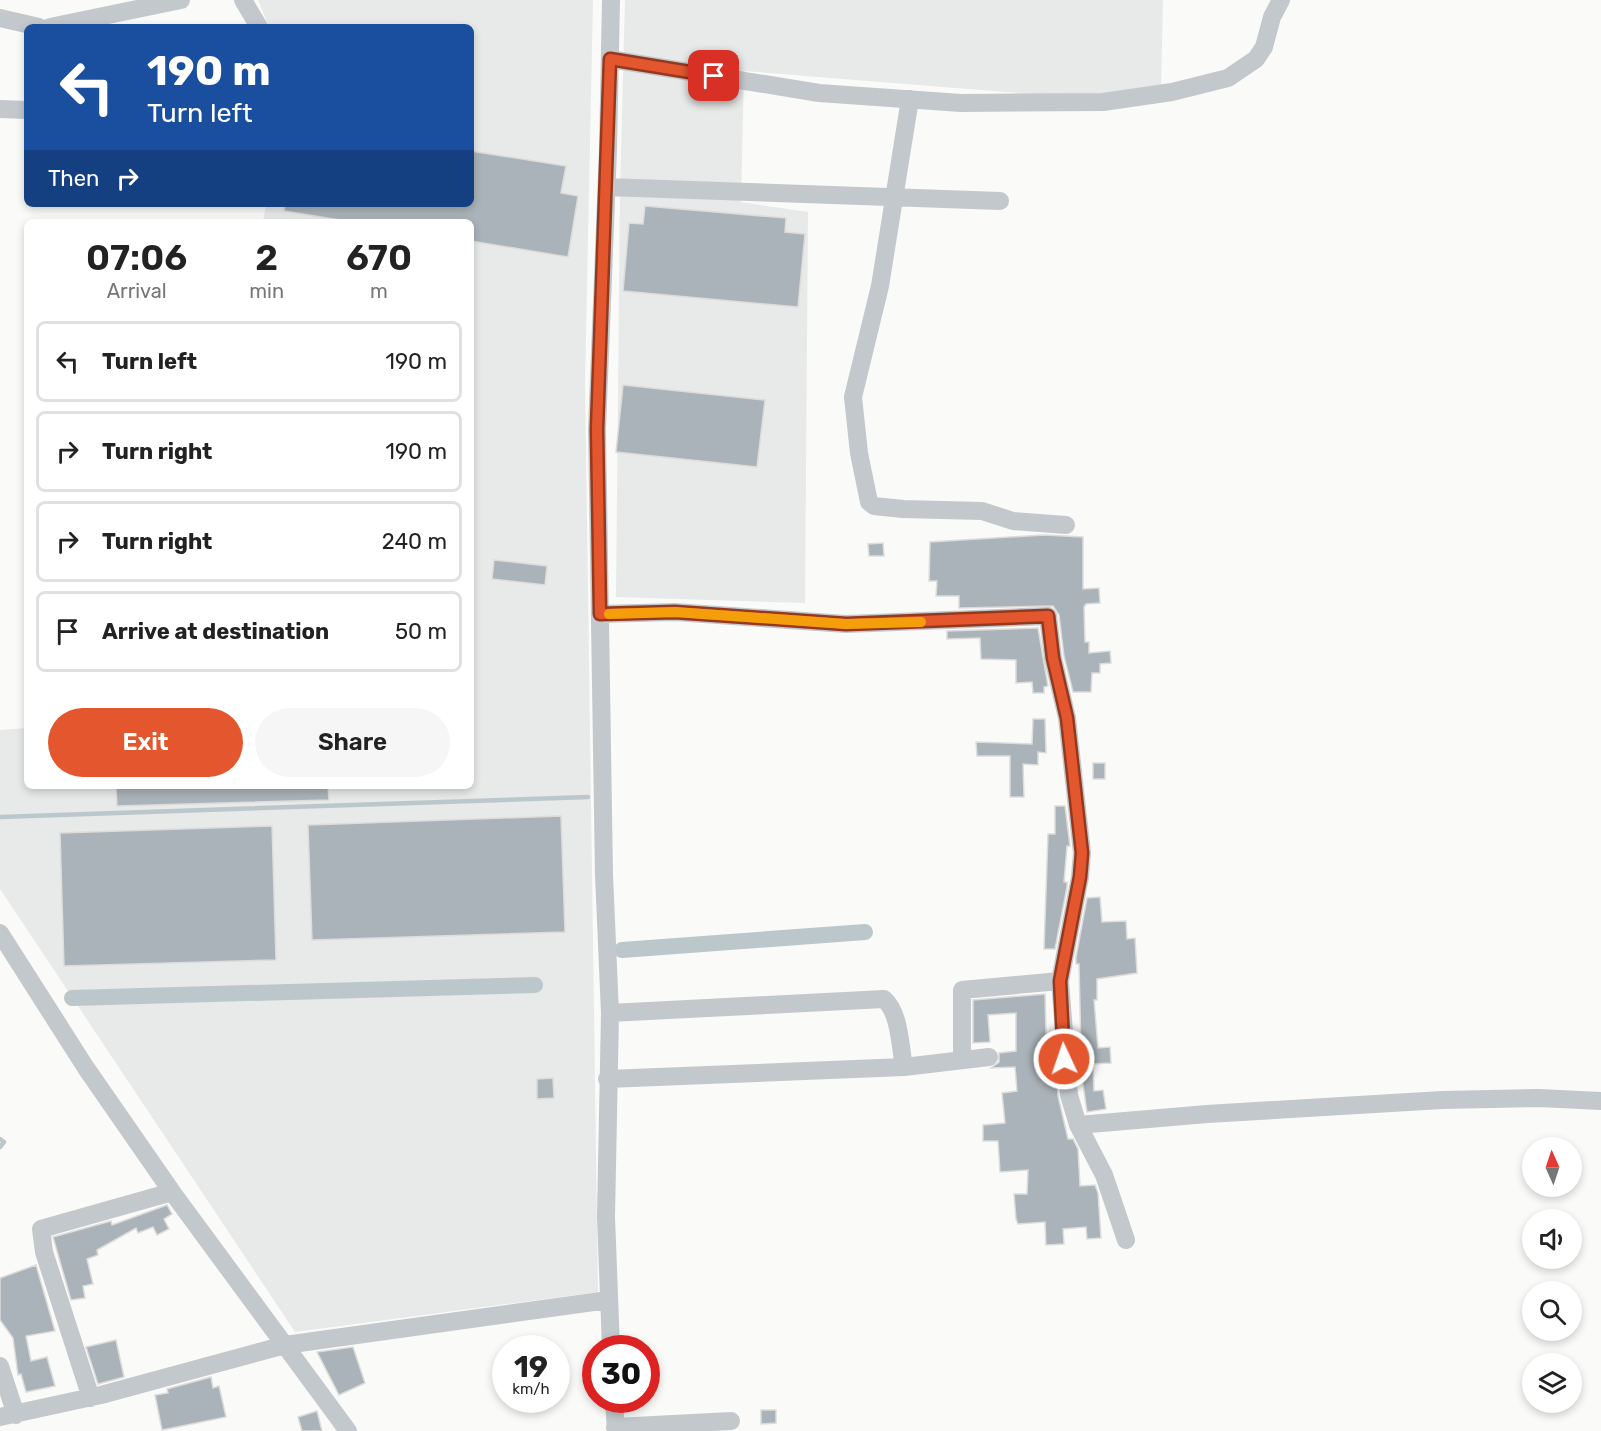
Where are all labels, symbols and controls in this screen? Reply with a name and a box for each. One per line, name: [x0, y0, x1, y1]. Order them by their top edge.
text: 190 m: [147, 46, 271, 96]
icon: left: [48, 48, 126, 126]
pin: [688, 50, 739, 101]
icon: arrive: [697, 59, 730, 92]
text: Turn left: [147, 97, 252, 129]
icon: right: [111, 162, 144, 195]
text: Then: [48, 165, 99, 192]
text: 07:06: [86, 236, 187, 279]
text: 2: [255, 236, 278, 279]
text: 670: [346, 236, 412, 279]
text: Arrival: [107, 279, 167, 303]
text: min: [249, 279, 284, 303]
text: m: [370, 279, 388, 303]
icon: left: [51, 345, 84, 378]
text: Turn left: [102, 348, 197, 375]
text: 190 m: [386, 348, 447, 375]
icon: right: [51, 435, 84, 468]
text: Turn right: [102, 438, 212, 465]
text: 190 m: [386, 438, 447, 465]
icon: right: [51, 525, 84, 558]
text: Turn right: [102, 528, 212, 555]
text: 240 m: [382, 528, 447, 555]
icon: arrive: [51, 615, 84, 648]
text: Arrive at destination: [102, 618, 329, 645]
text: 50 m: [395, 618, 447, 645]
button: Exit: [48, 708, 243, 777]
button: Share: [255, 708, 450, 777]
position arrow: [1032, 1027, 1096, 1091]
north arrow: [1522, 1137, 1582, 1197]
map controls: [1522, 1137, 1582, 1413]
button: sound: [1522, 1209, 1582, 1269]
button: search: [1522, 1281, 1582, 1341]
speed limit sign: 30: [582, 1335, 660, 1413]
text: 19: [514, 1349, 548, 1385]
button: layers: [1522, 1353, 1582, 1413]
text: km/h: [512, 1380, 550, 1398]

